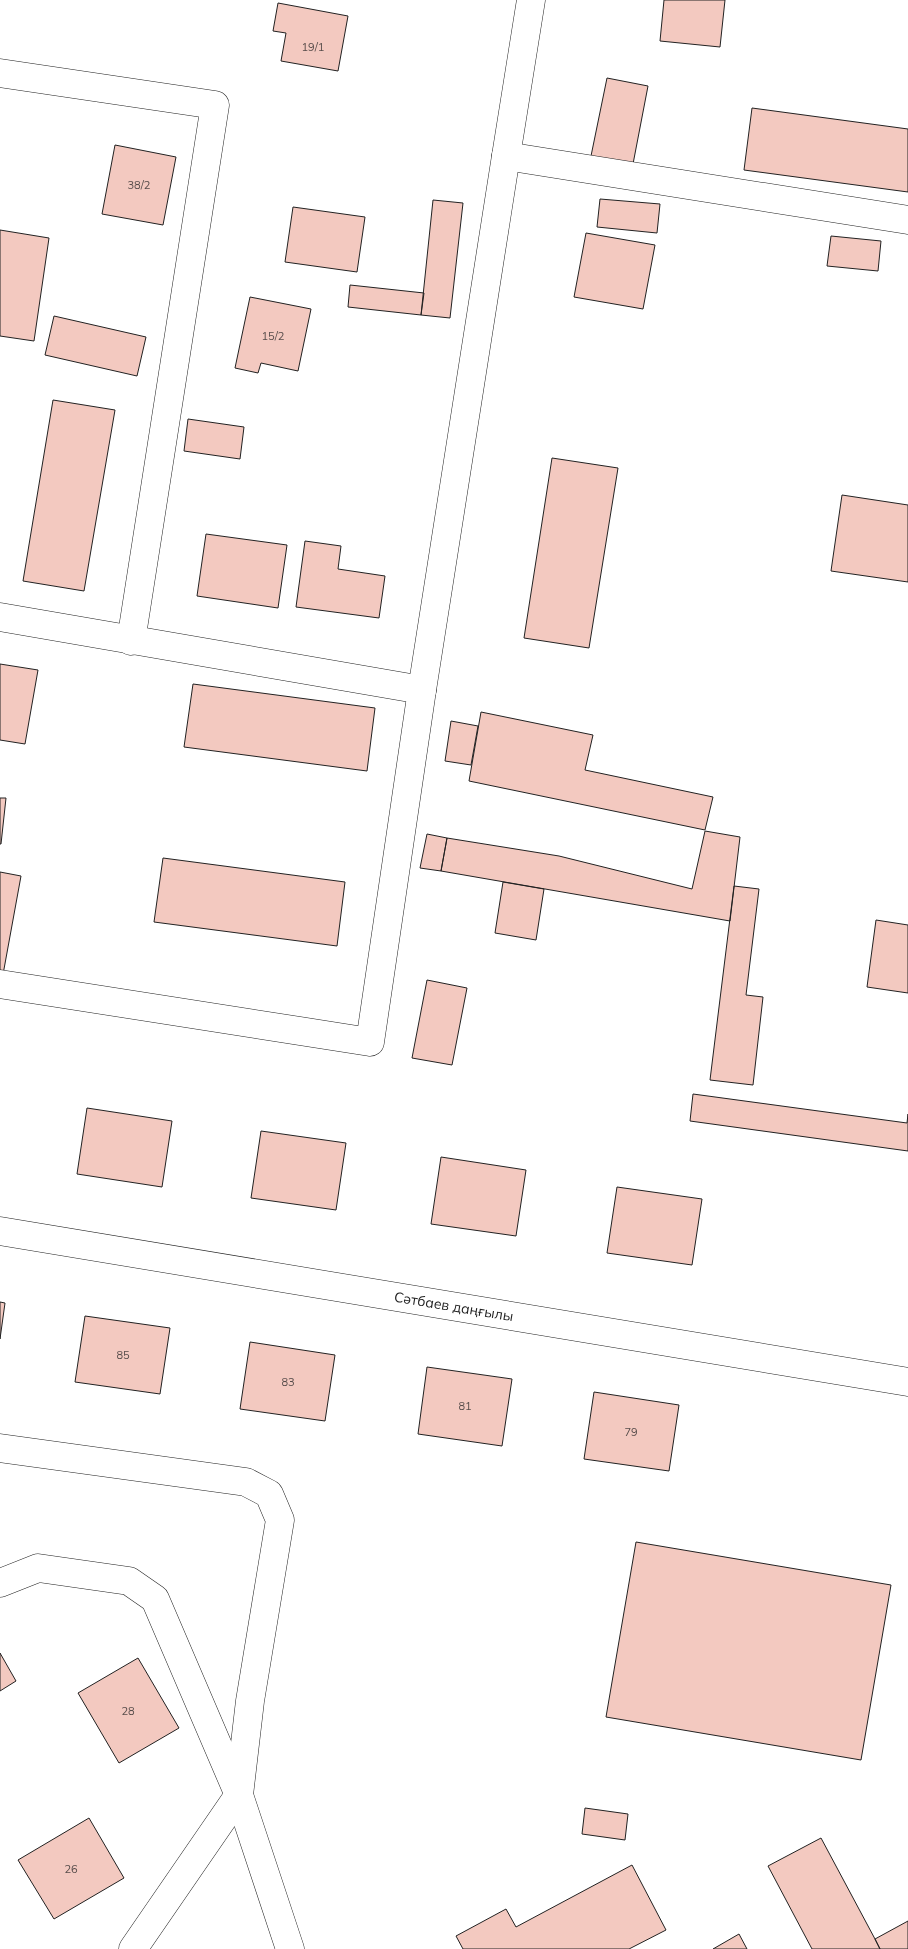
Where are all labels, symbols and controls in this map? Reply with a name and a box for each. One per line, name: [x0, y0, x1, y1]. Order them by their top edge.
house number: 19/1: [302, 40, 324, 54]
house number: 38/2: [128, 178, 151, 192]
house number: 15/2: [262, 329, 285, 343]
street label: Сәтбаев даңғылы: [393, 1288, 515, 1325]
house number: 85: [116, 1348, 130, 1362]
house number: 83: [281, 1375, 295, 1389]
house number: 81: [458, 1399, 472, 1413]
house number: 79: [624, 1425, 638, 1439]
house number: 28: [121, 1704, 135, 1718]
house number: 26: [64, 1862, 78, 1876]

